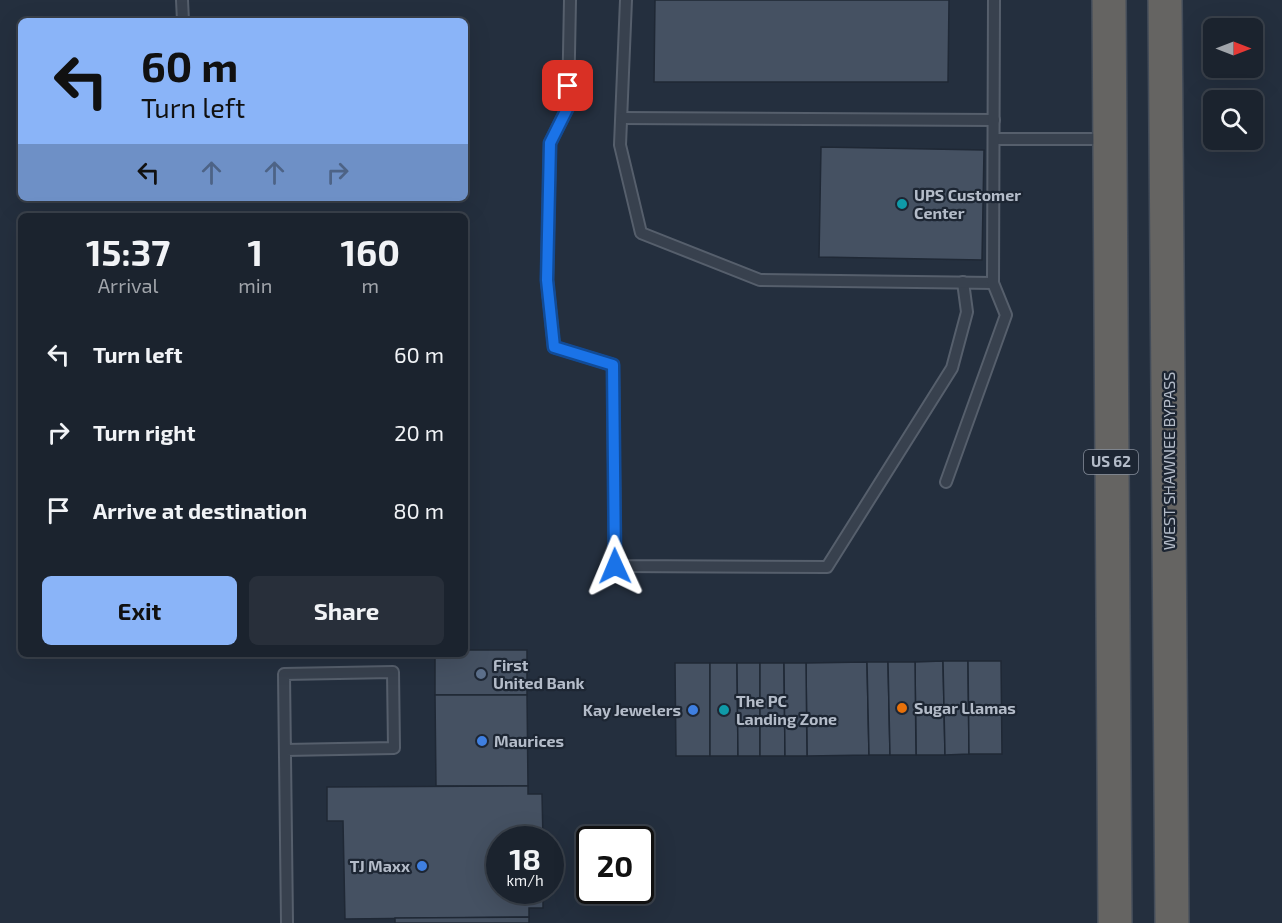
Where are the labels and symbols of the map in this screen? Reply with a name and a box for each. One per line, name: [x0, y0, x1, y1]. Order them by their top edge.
north arrow: [1203, 18, 1263, 78]
pin: [542, 60, 593, 111]
place label: UPS Customer Center: [914, 185, 1021, 222]
marker: UPS Customer Center: [895, 197, 909, 211]
street label: WEST SHAWNEE BYPASS: [1159, 372, 1178, 550]
road number: US 62: [1084, 450, 1138, 474]
position arrow: [583, 534, 647, 598]
place label: First United Bank: [493, 655, 585, 692]
marker: First United Bank: [474, 667, 488, 681]
place label: The PC Landing Zone: [736, 691, 837, 728]
place label: Sugar Llamas: [914, 698, 1016, 717]
place label: Kay Jewelers: [583, 700, 681, 720]
marker: Sugar Llamas: [895, 701, 909, 715]
marker: Kay Jewelers: [686, 703, 700, 717]
marker: The PC Landing Zone: [717, 703, 731, 717]
place label: Maurices: [494, 731, 564, 750]
marker: Maurices: [475, 734, 489, 748]
speed limit sign: 20: [576, 826, 654, 904]
place label: TJ Maxx: [350, 856, 410, 875]
marker: TJ Maxx: [415, 859, 429, 873]

